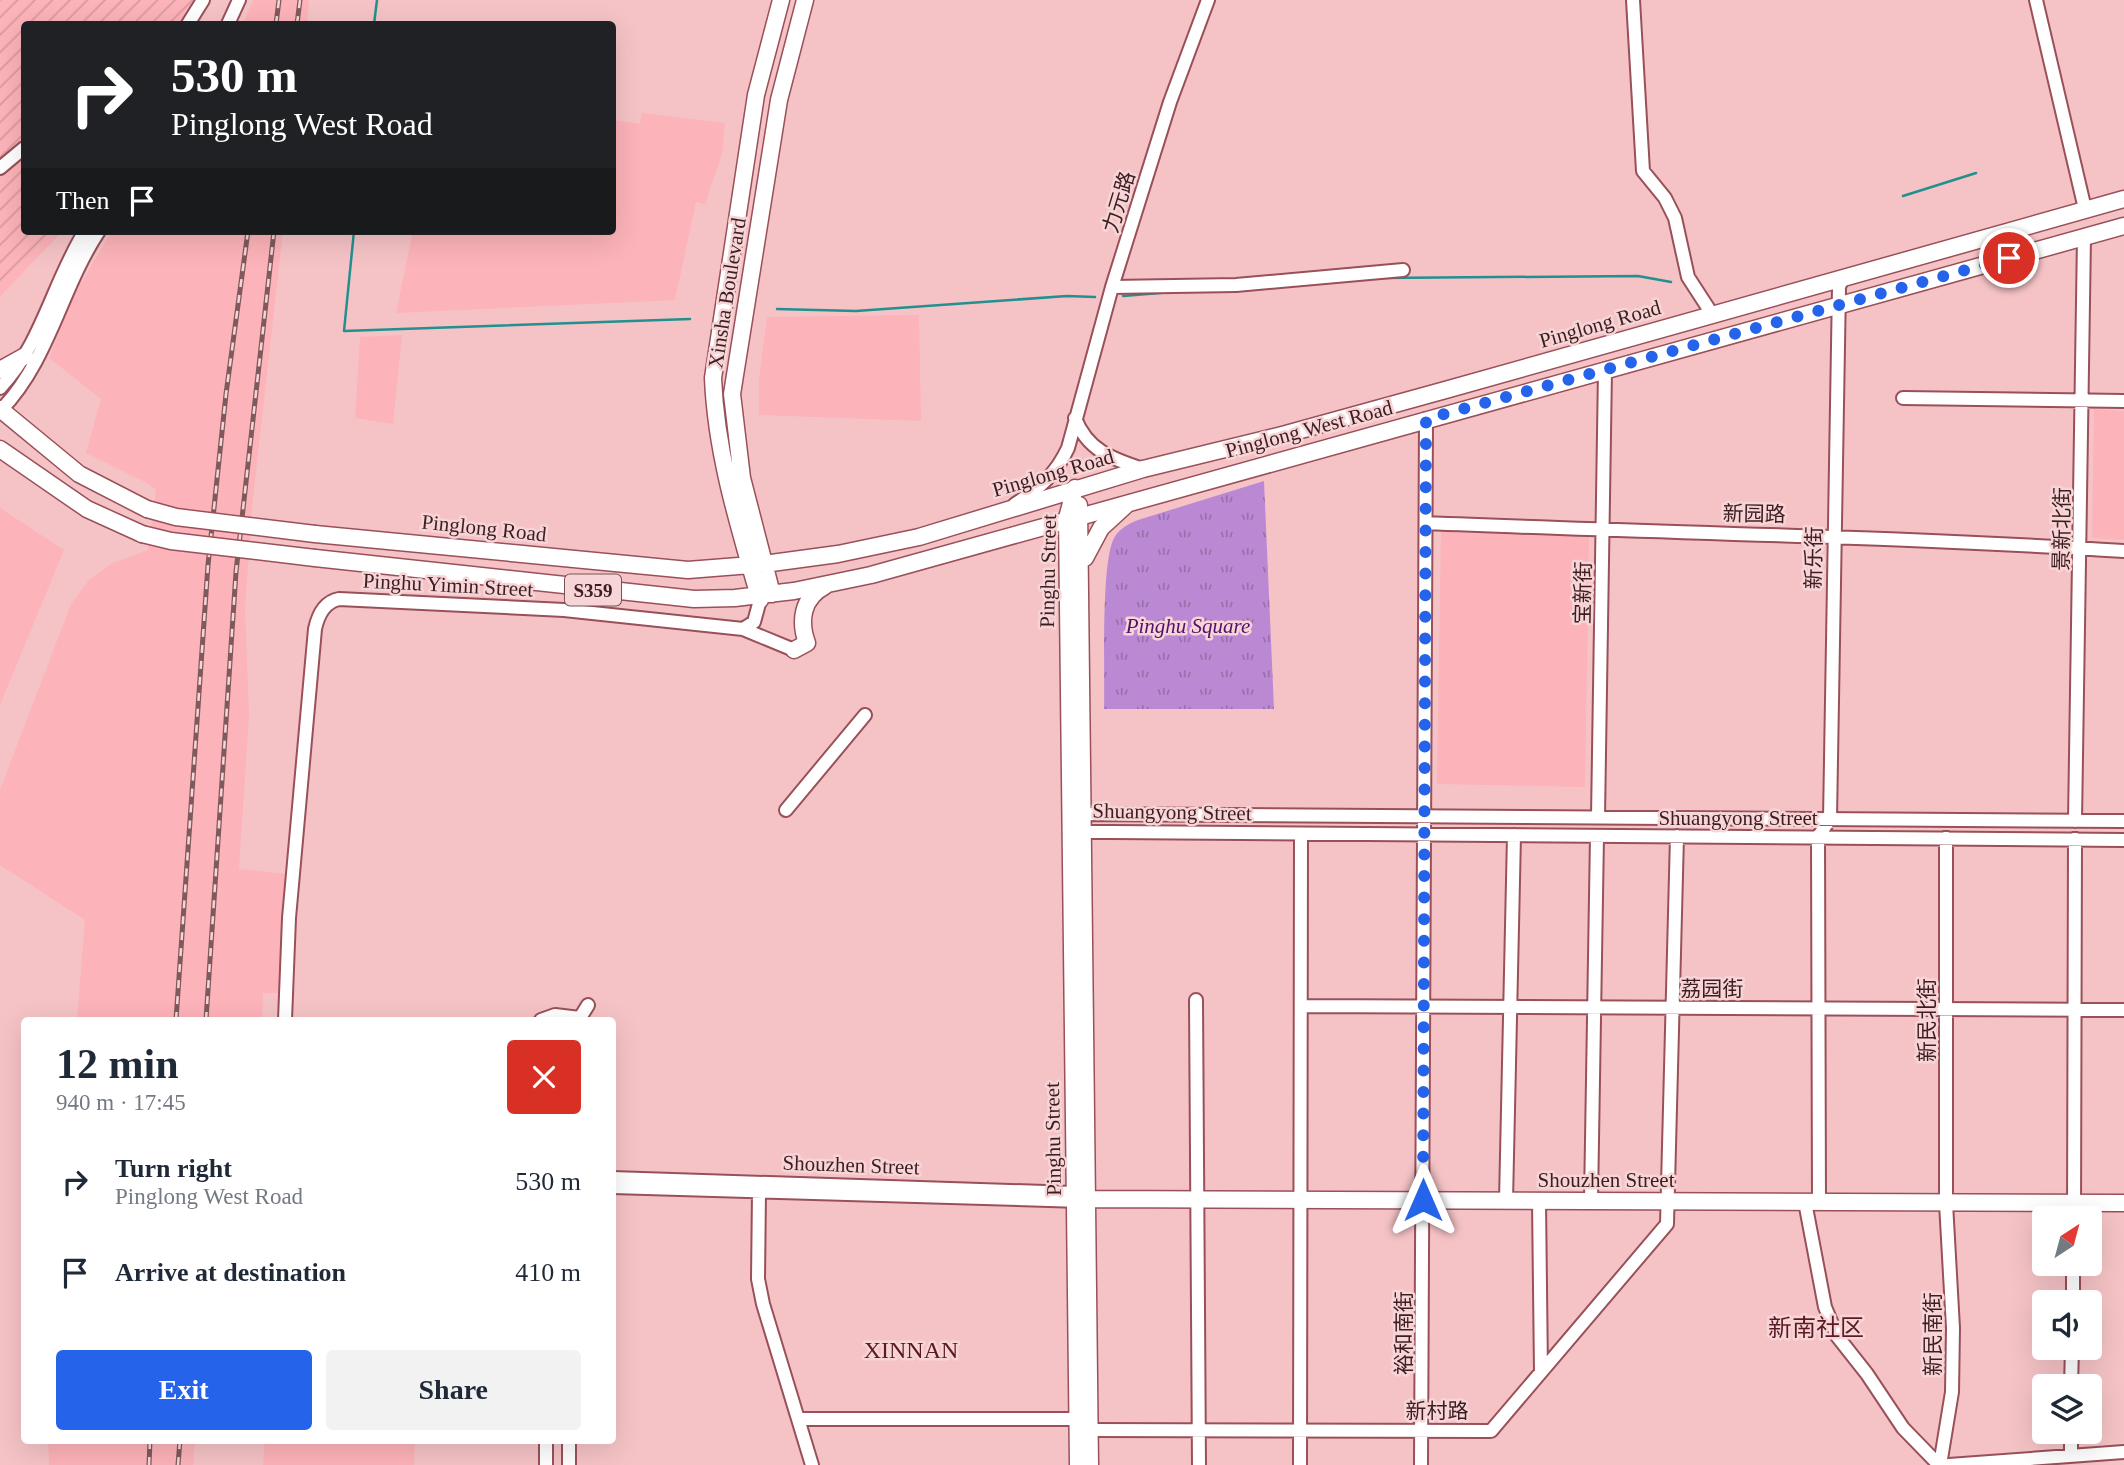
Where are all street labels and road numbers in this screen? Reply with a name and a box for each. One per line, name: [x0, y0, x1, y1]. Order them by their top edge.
street label: 力元路: [1098, 168, 1140, 236]
street label: Xinsha Boulevard: [703, 215, 751, 370]
street label: Pinglong Road: [1536, 295, 1664, 353]
street label: Pinglong West Road: [1223, 395, 1396, 463]
street label: Pinglong Road: [989, 444, 1117, 502]
street label: 景新北街: [2049, 487, 2075, 571]
street label: 新园路: [1722, 501, 1786, 527]
street label: Pinglong Road: [420, 510, 548, 547]
street label: Pinghu Street: [1035, 514, 1061, 628]
street label: 新乐街: [1801, 526, 1827, 590]
street label: 宝新街: [1570, 561, 1596, 625]
street label: Pinghu Yimin Street: [362, 569, 534, 601]
road number: S359: [565, 575, 621, 606]
street label: Shuangyong Street: [1092, 799, 1252, 825]
street label: Shuangyong Street: [1658, 806, 1818, 830]
street label: 荔园街: [1681, 977, 1744, 1001]
street label: 新民北街: [1915, 978, 1939, 1062]
street label: Pinghu Street: [1040, 1082, 1066, 1196]
street label: Shouzhen Street: [782, 1151, 920, 1179]
street label: Shouzhen Street: [1537, 1168, 1675, 1192]
street label: 裕和南街: [1392, 1291, 1416, 1375]
street label: 新民南街: [1921, 1292, 1945, 1376]
street label: 新村路: [1406, 1399, 1469, 1423]

